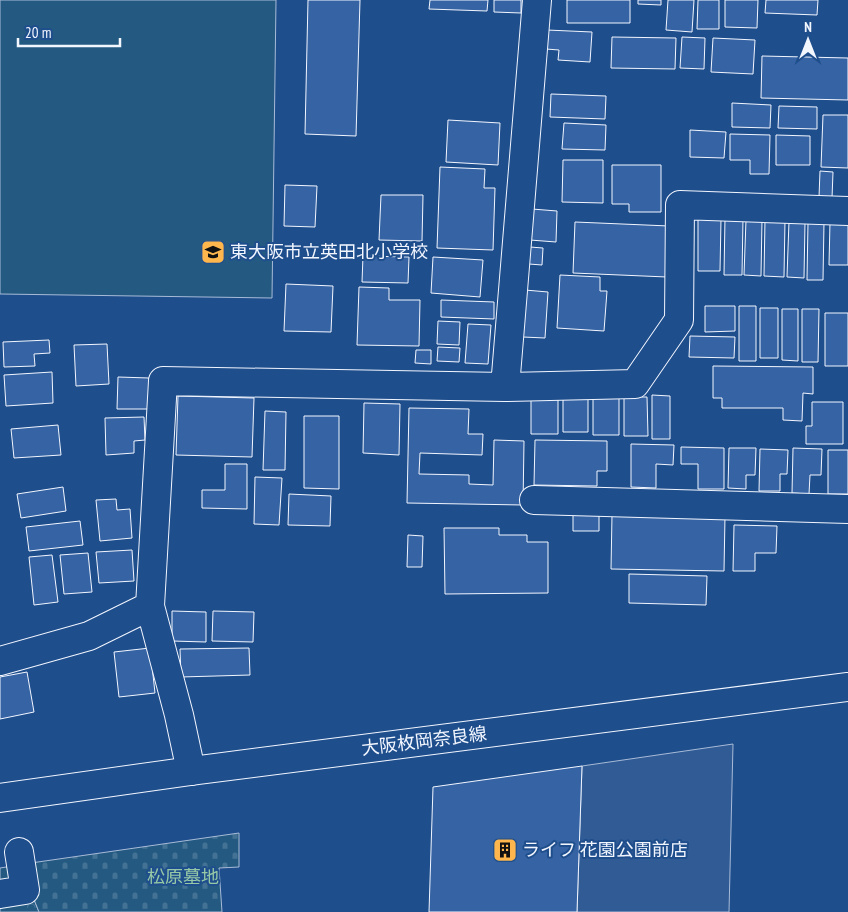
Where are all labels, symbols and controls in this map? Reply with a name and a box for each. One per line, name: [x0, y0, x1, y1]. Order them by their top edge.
scale bar: [18, 15, 120, 47]
north arrow: [783, 15, 833, 65]
text: N: [804, 18, 812, 36]
text: 20 m: [25, 23, 51, 42]
school or university icon: 東大阪市立英田北小学校: [200, 239, 226, 265]
place label: 東大阪市立英田北小学校: [230, 240, 428, 263]
street label: 大阪枚岡奈良線: [360, 721, 488, 760]
building icon: ライフ 花園公園前店: [492, 837, 518, 863]
place label: ライフ 花園公園前店: [522, 838, 688, 861]
park label: 松原墓地: [147, 865, 219, 888]

